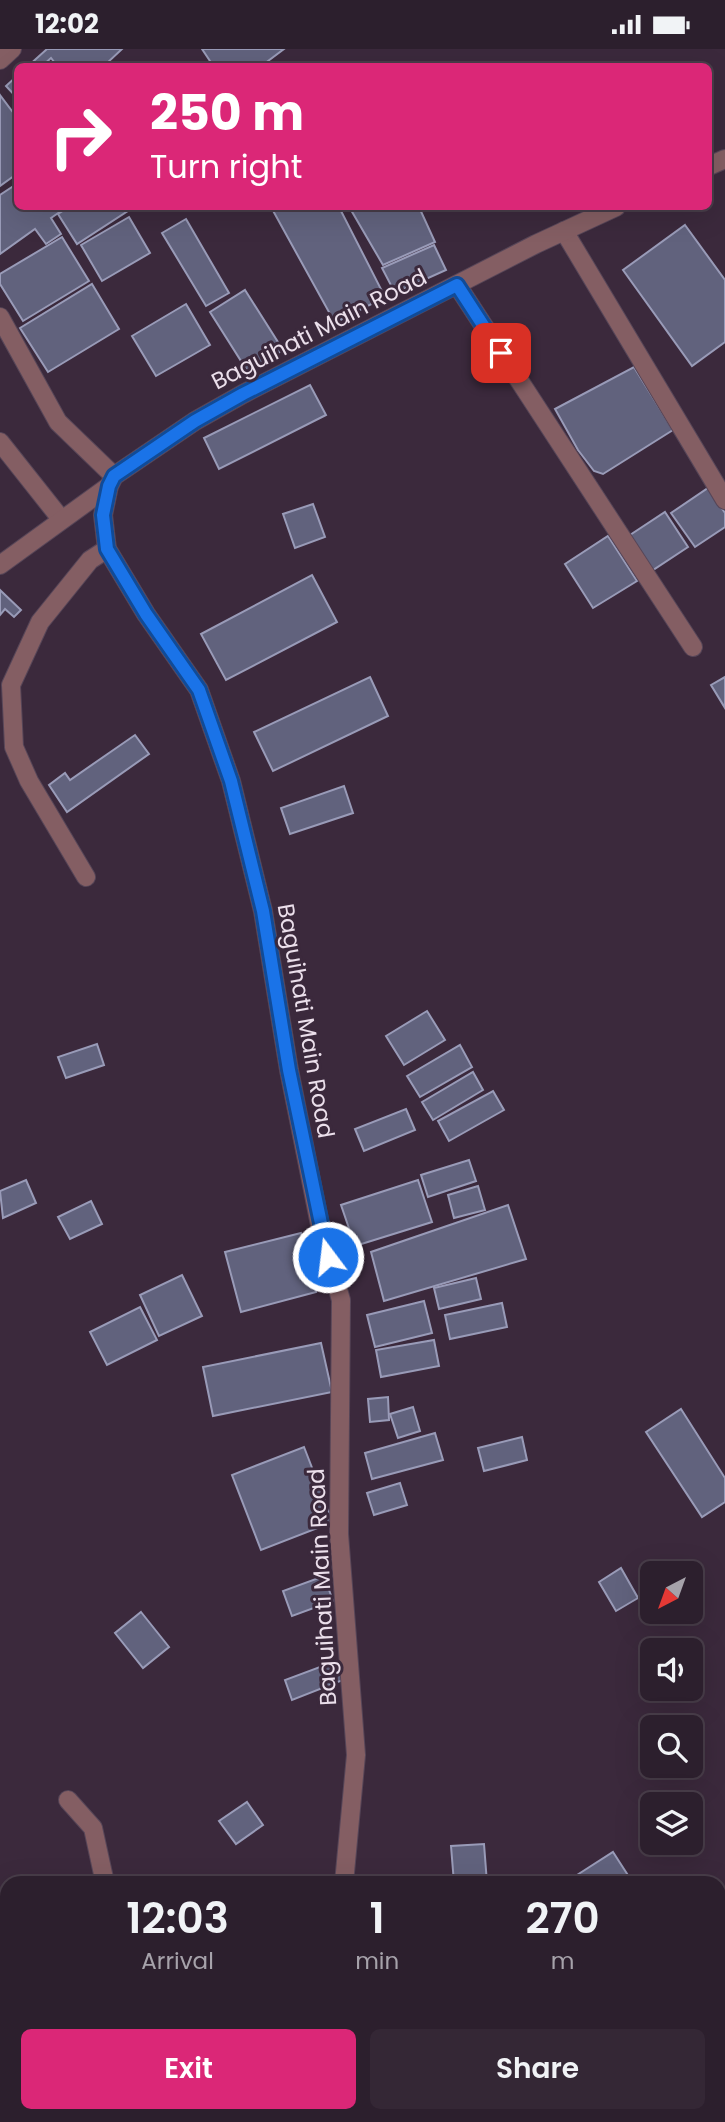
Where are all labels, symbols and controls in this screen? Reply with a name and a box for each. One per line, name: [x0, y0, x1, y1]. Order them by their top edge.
text: 12:02: [35, 6, 99, 42]
text: 250 m: [150, 79, 304, 147]
icon: right: [35, 91, 126, 182]
text: Turn right: [150, 144, 302, 189]
street label: Baguihati Main Road: [206, 261, 432, 397]
pin: [471, 323, 531, 383]
icon: arrive: [482, 334, 520, 372]
street label: Baguihati Main Road: [270, 901, 342, 1141]
position arrow: [291, 1220, 365, 1294]
street label: Baguihati Main Road: [300, 1467, 344, 1707]
north arrow: [640, 1561, 704, 1624]
map controls: [640, 1561, 703, 1855]
button: sound: [640, 1638, 703, 1701]
button: search: [640, 1715, 703, 1778]
button: layers: [640, 1792, 703, 1855]
text: 12:03: [126, 1889, 229, 1948]
text: 1: [370, 1889, 385, 1948]
text: 270: [525, 1889, 600, 1948]
text: Arrival: [141, 1945, 214, 1977]
text: min: [355, 1945, 399, 1977]
text: m: [551, 1945, 574, 1977]
button: Exit: [21, 2029, 356, 2109]
button: Share: [370, 2029, 705, 2109]

